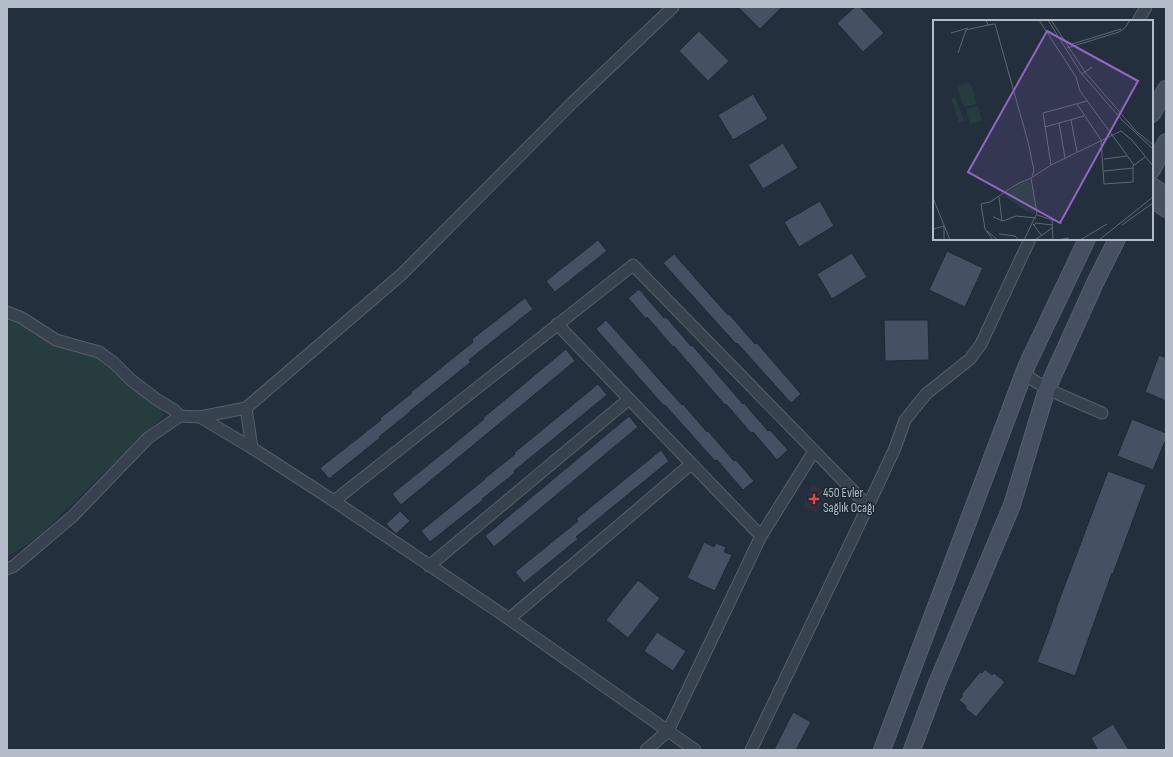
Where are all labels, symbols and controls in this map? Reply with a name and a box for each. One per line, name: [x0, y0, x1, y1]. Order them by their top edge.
inset map: [933, 20, 1153, 240]
place label: 450 Evler Sağlık Ocağı: [823, 485, 875, 516]
marker: 450 Evler Sağlık Ocağı: [808, 493, 820, 505]

